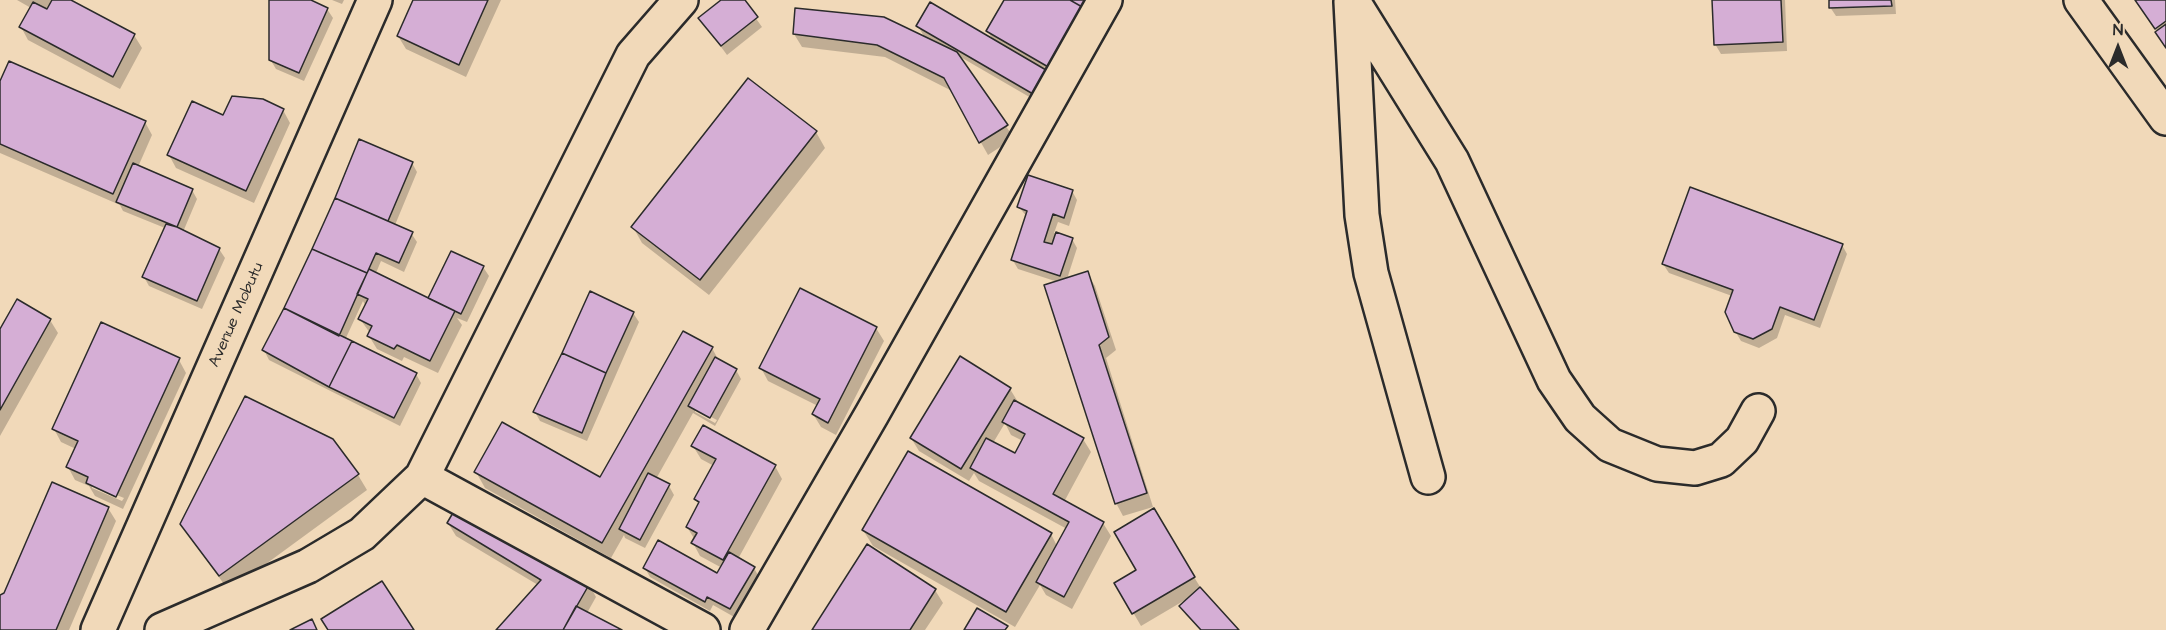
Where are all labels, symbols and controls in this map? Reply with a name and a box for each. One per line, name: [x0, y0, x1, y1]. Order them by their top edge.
north arrow: [2088, 18, 2148, 78]
text: N: [2113, 19, 2123, 41]
street label: Avenue Mobutu: [205, 260, 269, 370]

